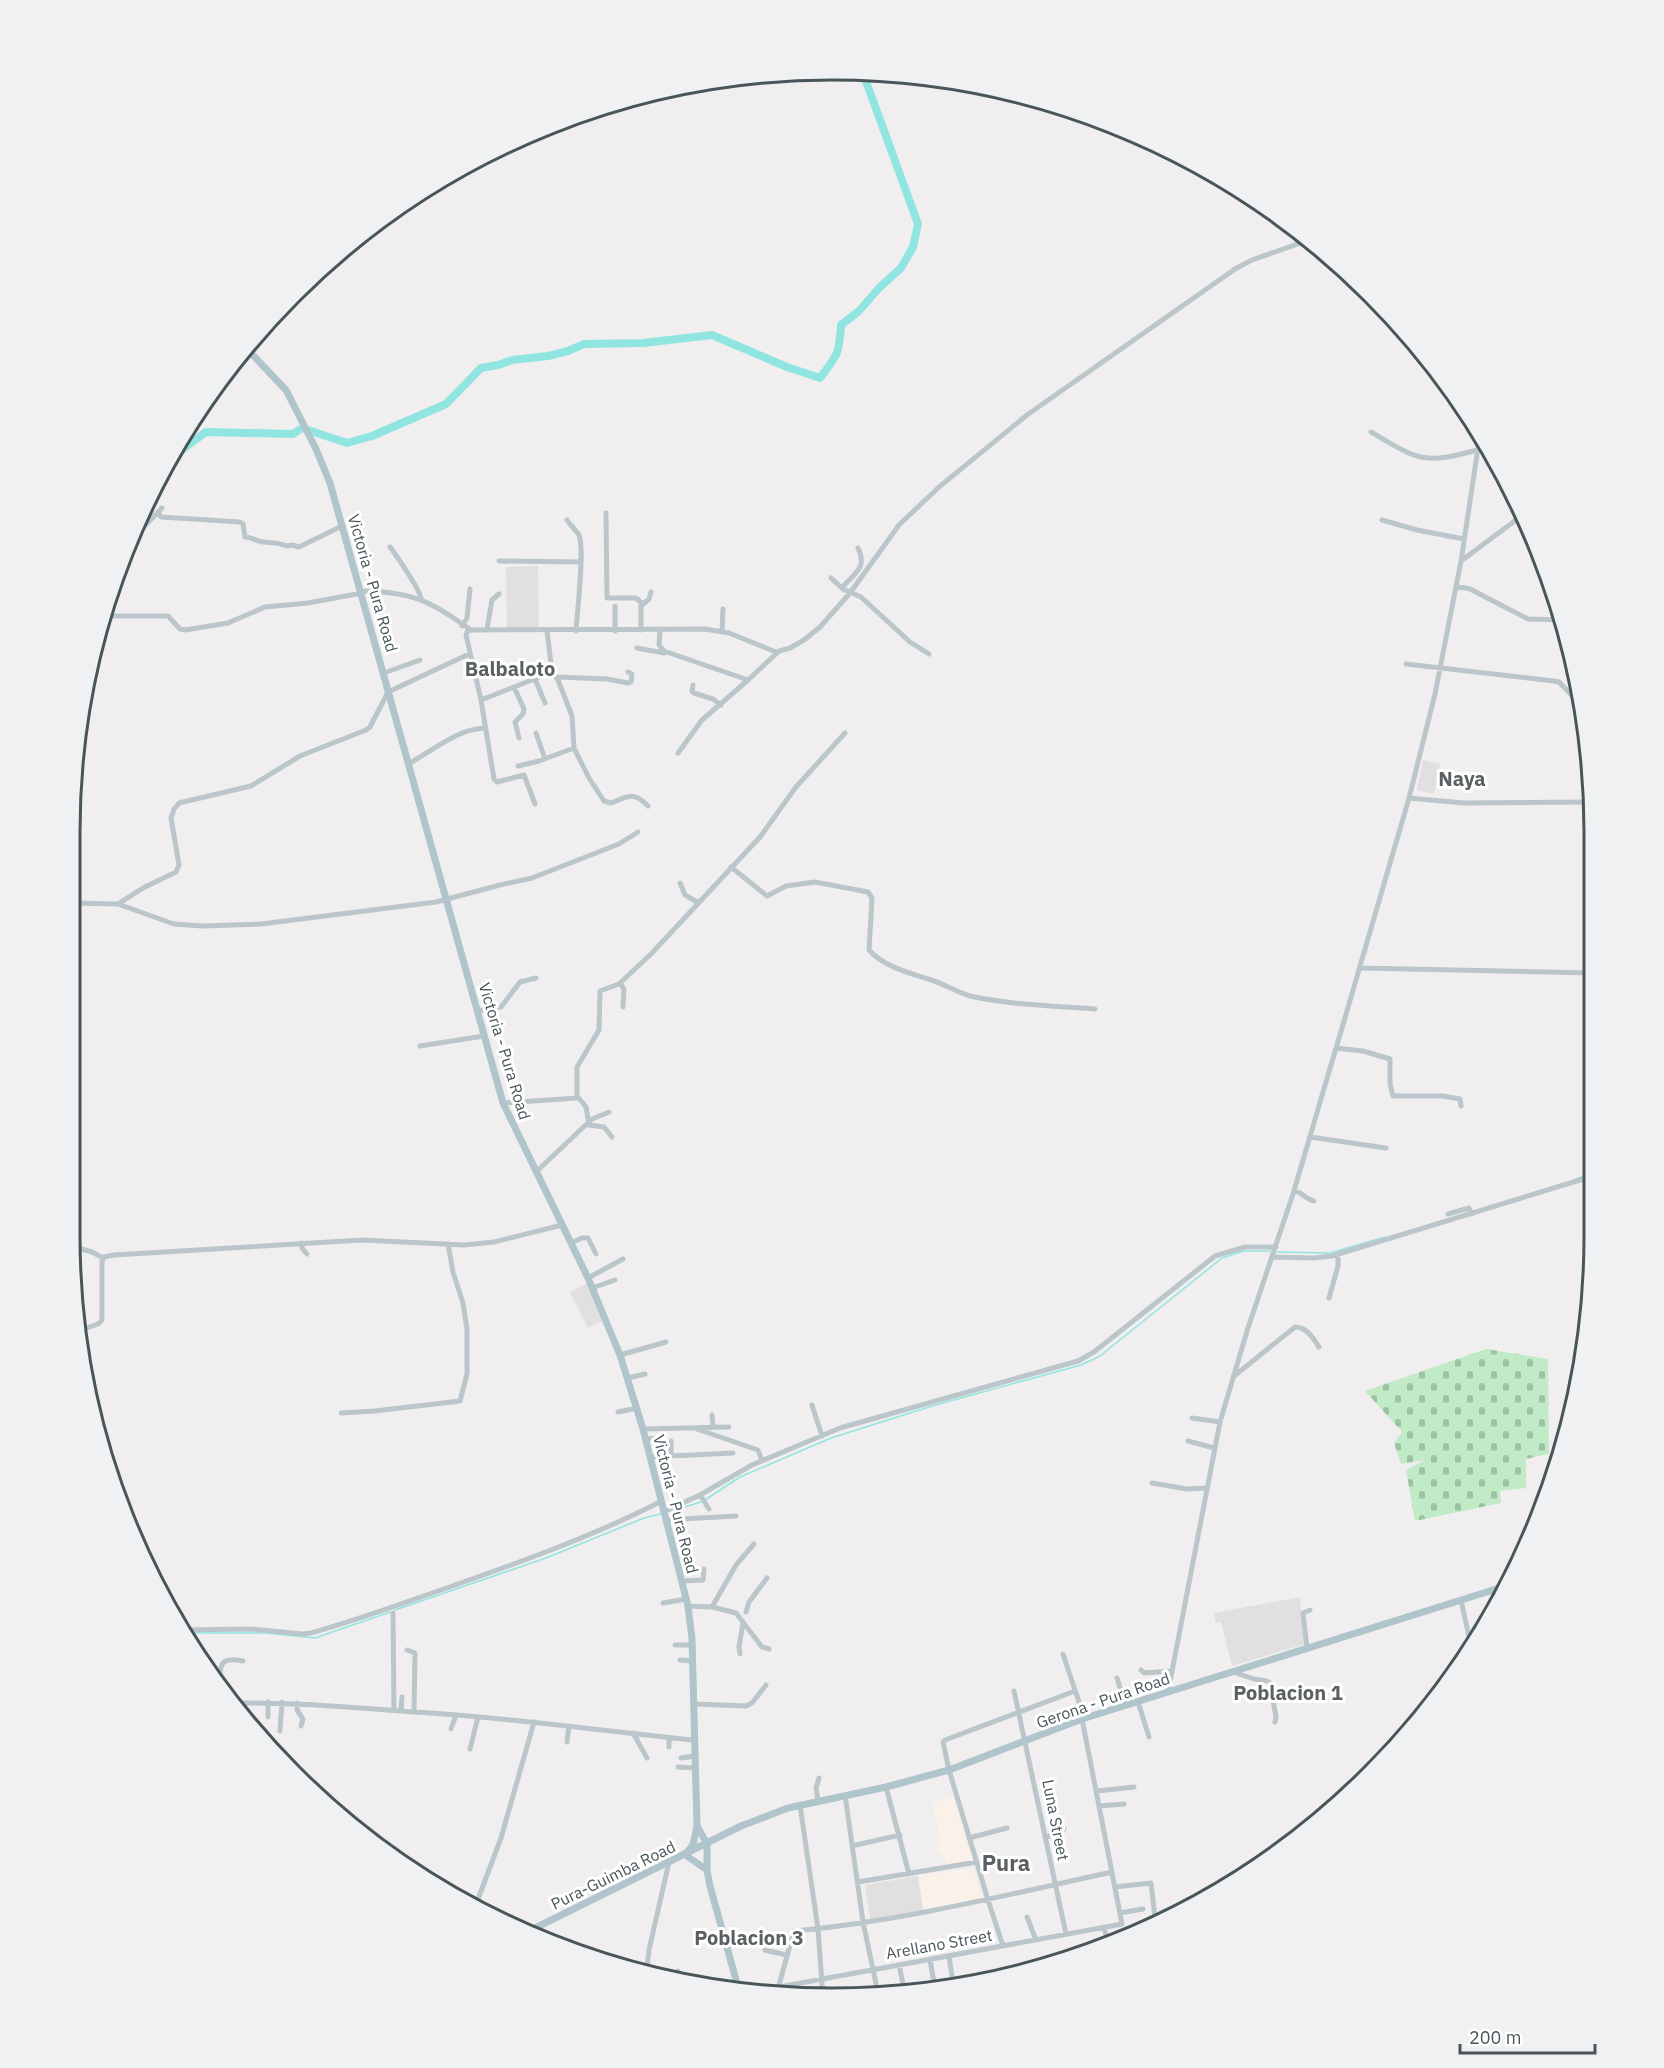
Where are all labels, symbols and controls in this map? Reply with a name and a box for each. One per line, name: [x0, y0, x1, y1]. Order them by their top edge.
street label: Victoria - Pura Road: [344, 512, 402, 654]
district label: Balbaloto: [465, 655, 555, 682]
district label: Naya: [1438, 765, 1486, 792]
street label: Victoria - Pura Road: [475, 980, 535, 1122]
street label: Victoria - Pura Road: [649, 1433, 703, 1575]
street label: Gerona - Pura Road: [1034, 1668, 1172, 1732]
district label: Poblacion 1: [1233, 1679, 1343, 1706]
street label: Luna Street: [1038, 1778, 1074, 1862]
street label: Pura-Guimba Road: [547, 1836, 679, 1914]
district label: Pura: [982, 1848, 1030, 1877]
district label: Poblacion 3: [694, 1924, 804, 1951]
street label: Arellano Street: [884, 1925, 994, 1963]
scale bar: [1460, 2017, 1595, 2055]
text: 200 m: [1469, 2026, 1521, 2049]

